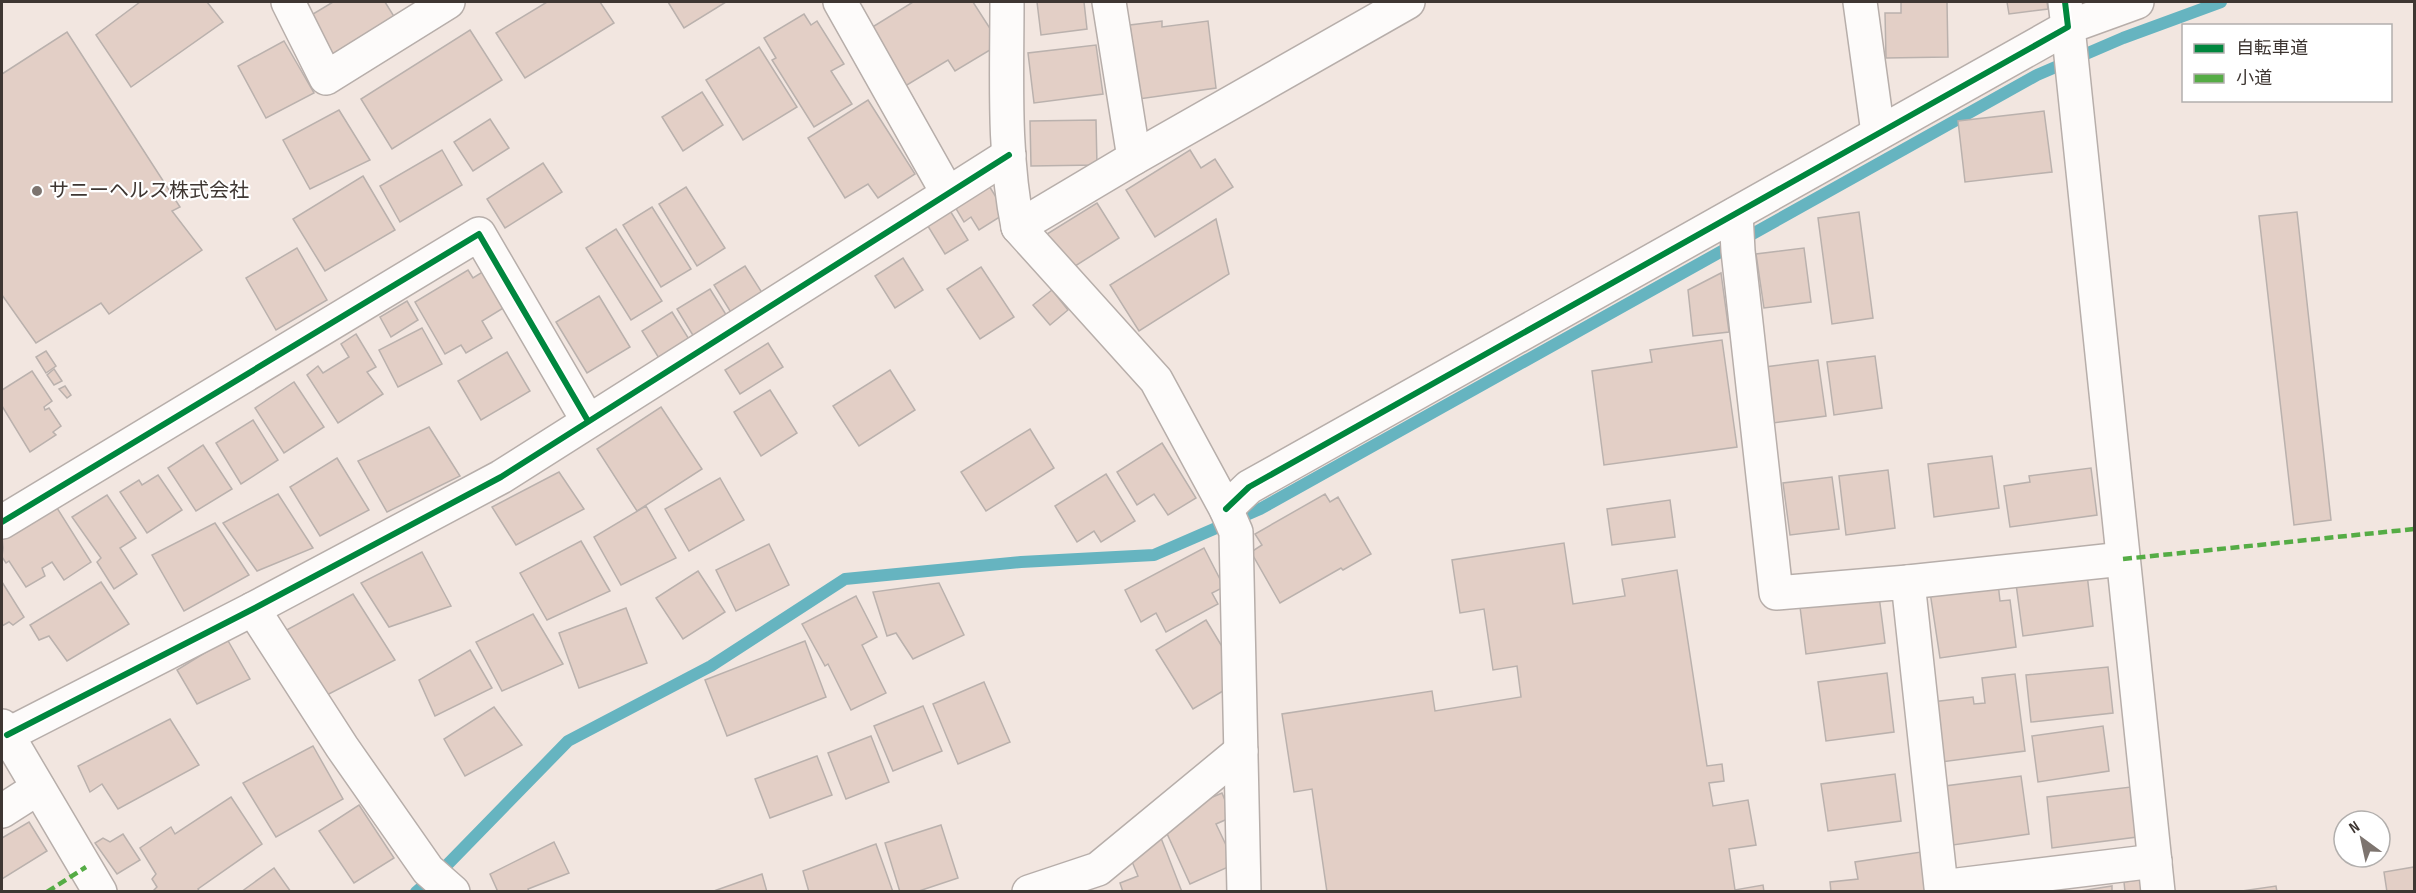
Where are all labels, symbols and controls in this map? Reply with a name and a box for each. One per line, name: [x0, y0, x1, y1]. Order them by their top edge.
legend: [2182, 24, 2392, 102]
text: 自転車道: [2236, 38, 2308, 59]
text: 小道: [2236, 68, 2272, 89]
place label: サニーヘルス株式会社: [49, 179, 249, 203]
marker: サニーヘルス株式会社: [30, 184, 44, 198]
north arrow: [2332, 809, 2392, 869]
text: N: [2346, 817, 2363, 838]

